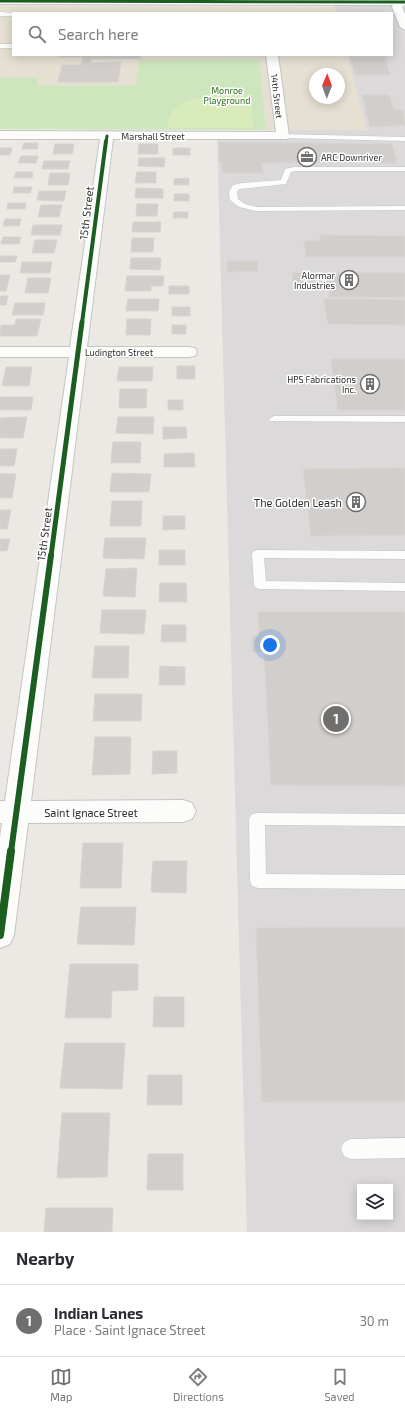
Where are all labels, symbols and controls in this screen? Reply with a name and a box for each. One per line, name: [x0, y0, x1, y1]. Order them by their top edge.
search box: [12, 12, 393, 56]
icon: search: [26, 23, 48, 45]
text: Search here: [58, 25, 139, 43]
north arrow: [309, 68, 345, 104]
street label: 14th Street: [269, 73, 285, 119]
park label: Monroe Playground: [204, 85, 250, 106]
street label: Marshall Street: [121, 131, 185, 142]
office icon: ARC Downriver: [296, 146, 318, 168]
place label: ARC Downriver: [321, 152, 382, 163]
street label: 15th Street: [76, 185, 96, 241]
building icon: Alormar Industries: [338, 269, 360, 291]
place label: Alormar Industries: [294, 270, 335, 291]
street label: Ludington Street: [85, 347, 154, 358]
building icon: HPS Fabrications Inc.: [359, 373, 381, 395]
place label: HPS Fabrications Inc.: [287, 374, 356, 395]
building icon: The Golden Leash: [345, 491, 367, 513]
place label: The Golden Leash: [254, 496, 342, 509]
street label: 15th Street: [34, 506, 54, 562]
your location: [260, 635, 280, 655]
pin: 1: [323, 704, 349, 734]
street label: Saint Ignace Street: [44, 806, 138, 819]
map controls: [357, 1184, 393, 1220]
button: layers: [357, 1184, 393, 1220]
text: Nearby: [16, 1248, 74, 1268]
text: Indian Lanes: [54, 1304, 143, 1322]
text: 1: [26, 1313, 32, 1329]
text: 30 m: [360, 1313, 389, 1329]
text: Place · Saint Ignace Street: [54, 1322, 205, 1338]
tab: Map: [50, 1366, 72, 1403]
tab: Directions: [173, 1366, 224, 1403]
tab: Saved: [324, 1366, 355, 1403]

